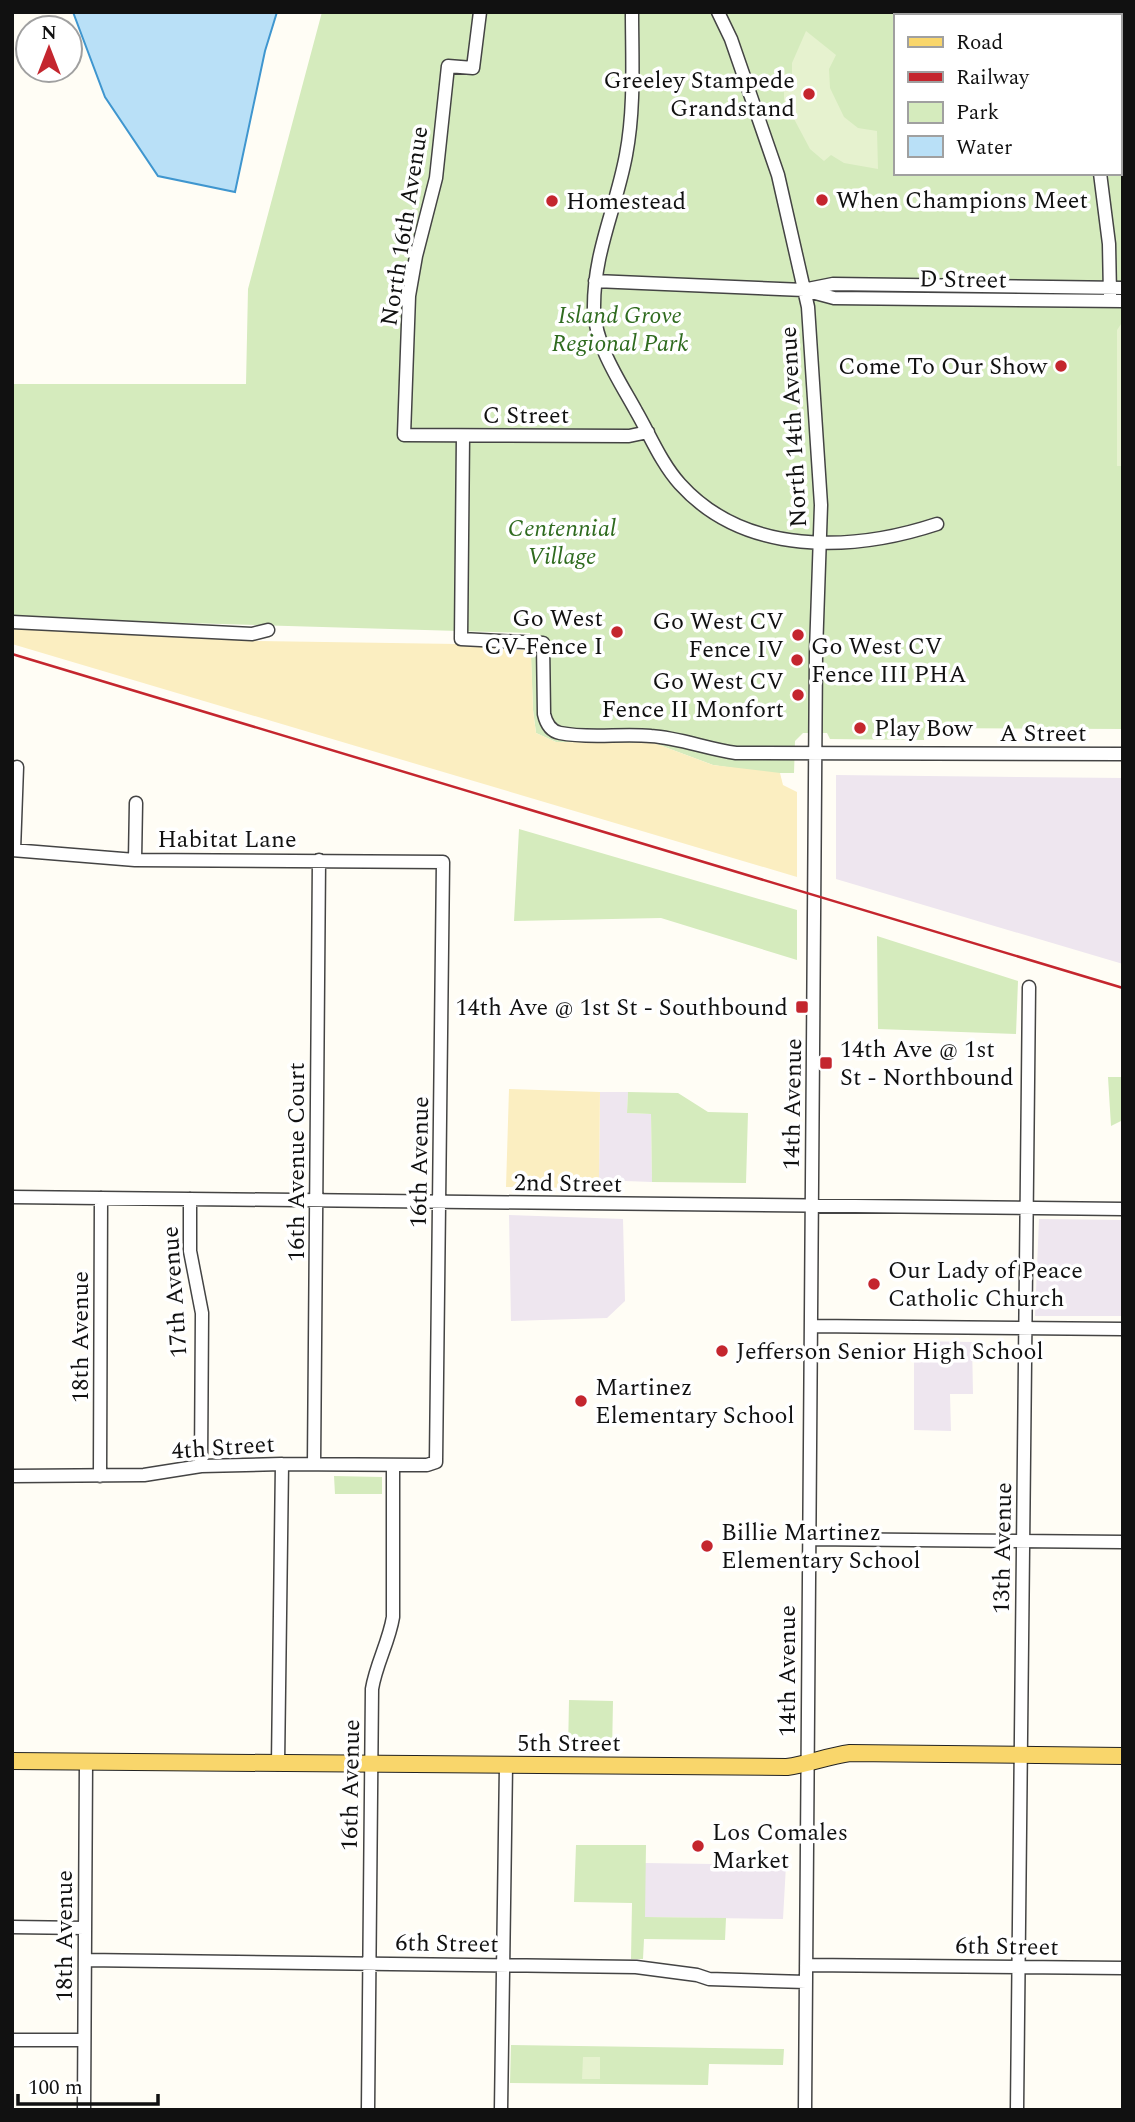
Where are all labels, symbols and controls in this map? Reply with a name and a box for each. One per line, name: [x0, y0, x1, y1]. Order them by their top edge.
north arrow: [14, 14, 84, 84]
legend: [894, 14, 1121, 175]
text: N: [41, 19, 57, 48]
text: Road: [956, 27, 1003, 59]
text: Railway: [956, 62, 1030, 94]
place label: Greeley Stampede Grandstand: [603, 63, 795, 127]
marker: Greeley Stampede Grandstand: [801, 86, 817, 102]
text: Park: [956, 97, 1000, 129]
street label: North 16th Avenue: [371, 124, 439, 329]
text: Water: [956, 132, 1012, 164]
place label: When Champions Meet: [836, 183, 1088, 219]
place label: Homestead: [566, 184, 686, 220]
marker: When Champions Meet: [814, 192, 830, 208]
marker: Homestead: [544, 193, 560, 209]
street label: D Street: [919, 261, 1007, 299]
park label: Island Grove Regional Park: [551, 298, 689, 362]
street label: North 14th Avenue: [771, 325, 817, 529]
place label: Come To Our Show: [838, 349, 1048, 385]
marker: Come To Our Show: [1053, 358, 1069, 374]
street label: C Street: [483, 398, 569, 434]
park label: Centennial Village: [508, 511, 616, 575]
place label: Go West CV Fence I: [484, 601, 603, 665]
place label: Go West CV Fence IV: [653, 604, 784, 668]
marker: Go West CV Fence I: [609, 624, 625, 640]
marker: Go West CV Fence IV: [790, 627, 806, 643]
place label: Go West CV Fence III PHA: [811, 629, 967, 693]
marker: Go West CV Fence III PHA: [789, 652, 805, 668]
place label: Go West CV Fence II Monfort: [602, 664, 784, 728]
marker: Go West CV Fence II Monfort: [790, 687, 806, 703]
place label: Play Bow: [874, 711, 973, 747]
street label: A Street: [1000, 716, 1086, 752]
marker: Play Bow: [852, 720, 868, 736]
street label: Habitat Lane: [157, 822, 297, 858]
place label: 14th Ave @ 1st St - Southbound: [456, 990, 788, 1026]
marker: 14th Ave @ 1st St - Southbound: [794, 999, 810, 1015]
place label: 14th Ave @ 1st St - Northbound: [840, 1032, 1014, 1096]
street label: 14th Avenue: [774, 1038, 812, 1170]
marker: 14th Ave @ 1st St - Northbound: [818, 1055, 834, 1071]
street label: 16th Avenue Court: [279, 1062, 315, 1262]
street label: 16th Avenue: [401, 1096, 439, 1228]
street label: 2nd Street: [513, 1165, 622, 1203]
street label: 17th Avenue: [152, 1225, 198, 1359]
place label: Our Lady of Peace Catholic Church: [888, 1253, 1083, 1317]
street label: 18th Avenue: [63, 1271, 99, 1403]
marker: Our Lady of Peace Catholic Church: [866, 1276, 882, 1292]
place label: Jefferson Senior High School: [736, 1334, 1044, 1370]
marker: Jefferson Senior High School: [714, 1343, 730, 1359]
place label: Martinez Elementary School: [595, 1370, 795, 1434]
marker: Martinez Elementary School: [573, 1393, 589, 1409]
street label: 4th Street: [170, 1426, 276, 1470]
street label: 13th Avenue: [984, 1482, 1022, 1614]
place label: Billie Martinez Elementary School: [721, 1515, 921, 1579]
marker: Billie Martinez Elementary School: [699, 1538, 715, 1554]
street label: 14th Avenue: [770, 1605, 806, 1737]
street label: 16th Avenue: [332, 1719, 370, 1851]
street label: 5th Street: [517, 1726, 621, 1762]
place label: Los Comales Market: [712, 1815, 848, 1879]
marker: Los Comales Market: [690, 1838, 706, 1854]
street label: 18th Avenue: [47, 1870, 83, 2002]
street label: 6th Street: [395, 1925, 499, 1963]
street label: 6th Street: [955, 1928, 1059, 1966]
scale bar: [18, 2062, 158, 2106]
text: 100 m: [28, 2072, 83, 2104]

